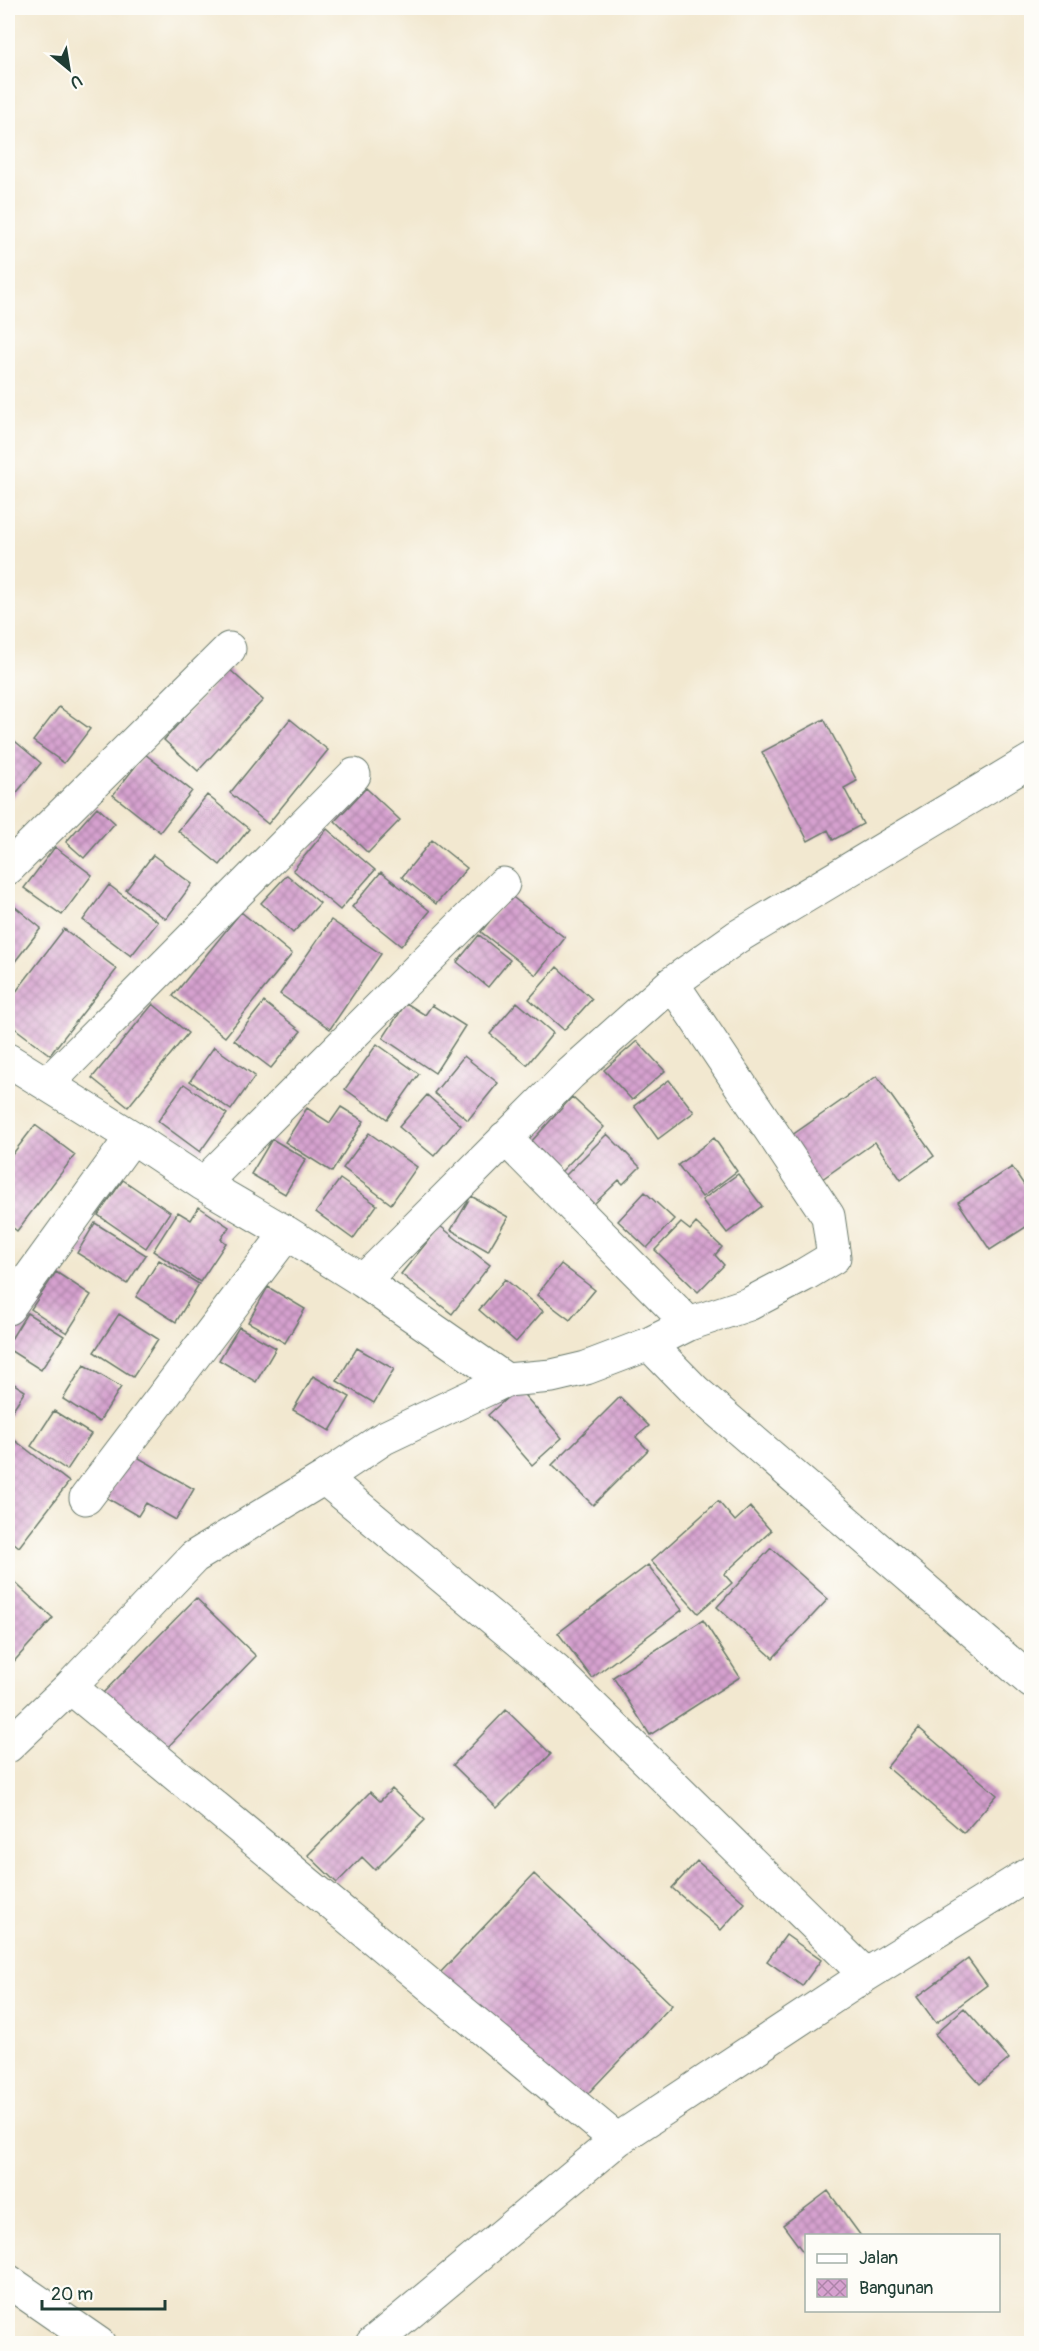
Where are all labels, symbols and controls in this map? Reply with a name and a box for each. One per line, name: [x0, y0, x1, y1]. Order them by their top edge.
north arrow: [39, 39, 99, 99]
text: U: [66, 70, 86, 93]
legend: [805, 2234, 1000, 2312]
text: Jalan: [859, 2247, 898, 2270]
scale bar: [42, 2273, 165, 2311]
text: Bangunan: [859, 2277, 934, 2300]
text: 20 m: [51, 2283, 93, 2306]

